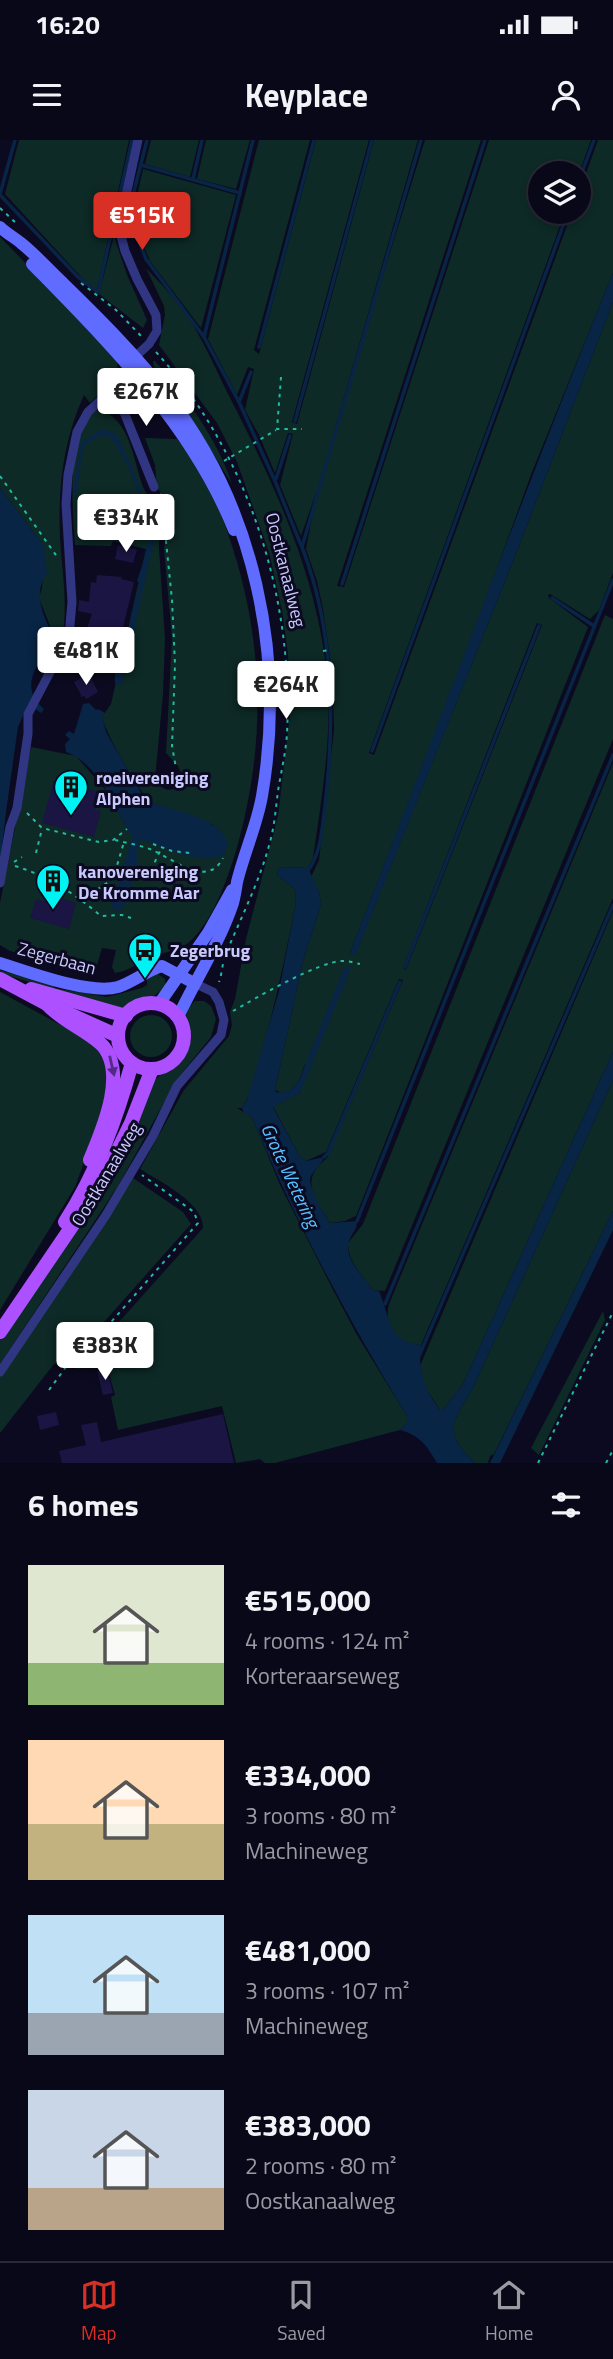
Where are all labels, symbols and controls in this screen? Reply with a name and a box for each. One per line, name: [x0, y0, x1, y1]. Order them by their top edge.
text: 16:20: [35, 5, 100, 44]
text: Keyplace: [245, 71, 368, 119]
icon: menu: [28, 76, 66, 114]
icon: person: [547, 76, 585, 114]
map controls: [528, 161, 591, 224]
button: layers: [528, 161, 591, 224]
pin: €515K: [93, 192, 191, 252]
text: €515K: [109, 197, 175, 232]
pin: €267K: [97, 369, 195, 428]
text: €267K: [113, 373, 179, 408]
pin: €334K: [77, 494, 175, 554]
text: €334K: [93, 499, 159, 534]
street label: Oostkanaalweg: [259, 510, 313, 630]
pin: €481K: [37, 628, 135, 687]
text: €481K: [53, 632, 119, 667]
pin: €264K: [237, 662, 335, 721]
text: €264K: [253, 666, 319, 701]
place label: roeivereniging Alphen: [96, 764, 209, 812]
building icon: roeivereniging Alphen: [52, 768, 90, 817]
place label: kanovereniging De Kromme Aar: [78, 858, 200, 906]
building icon: kanovereniging De Kromme Aar: [34, 862, 72, 911]
bus stop icon: Zegerbrug: [126, 931, 164, 980]
street label: Zegerbaan: [15, 935, 99, 981]
place label: Zegerbrug: [170, 937, 251, 964]
one-way arrow: [106, 1055, 117, 1077]
street label: Oostkanaalweg: [64, 1117, 148, 1231]
water label: Grote Wetering: [254, 1118, 329, 1234]
pin: €383K: [56, 1322, 154, 1382]
text: €383K: [72, 1327, 138, 1362]
text: 6 homes: [28, 1482, 139, 1528]
icon: filters: [547, 1486, 585, 1524]
text: €515,000: [245, 1577, 371, 1623]
icon: home: [84, 1593, 168, 1677]
text: 4 rooms · 124 m²: [245, 1623, 409, 1658]
text: Korteraarseweg: [245, 1658, 400, 1693]
text: €334,000: [245, 1752, 371, 1798]
icon: home: [84, 1768, 168, 1852]
text: 3 rooms · 80 m²: [245, 1798, 396, 1833]
text: Machineweg: [245, 1833, 368, 1868]
text: €481,000: [245, 1927, 371, 1973]
icon: home: [84, 1943, 168, 2027]
text: 3 rooms · 107 m²: [245, 1973, 409, 2008]
text: Machineweg: [245, 2008, 368, 2043]
text: €383,000: [245, 2102, 371, 2148]
icon: home: [84, 2118, 168, 2202]
text: 2 rooms · 80 m²: [245, 2148, 396, 2183]
text: Oostkanaalweg: [245, 2183, 395, 2218]
tab: Map: [80, 2276, 118, 2347]
tab: Saved: [277, 2276, 326, 2347]
tab: Home: [485, 2276, 533, 2347]

